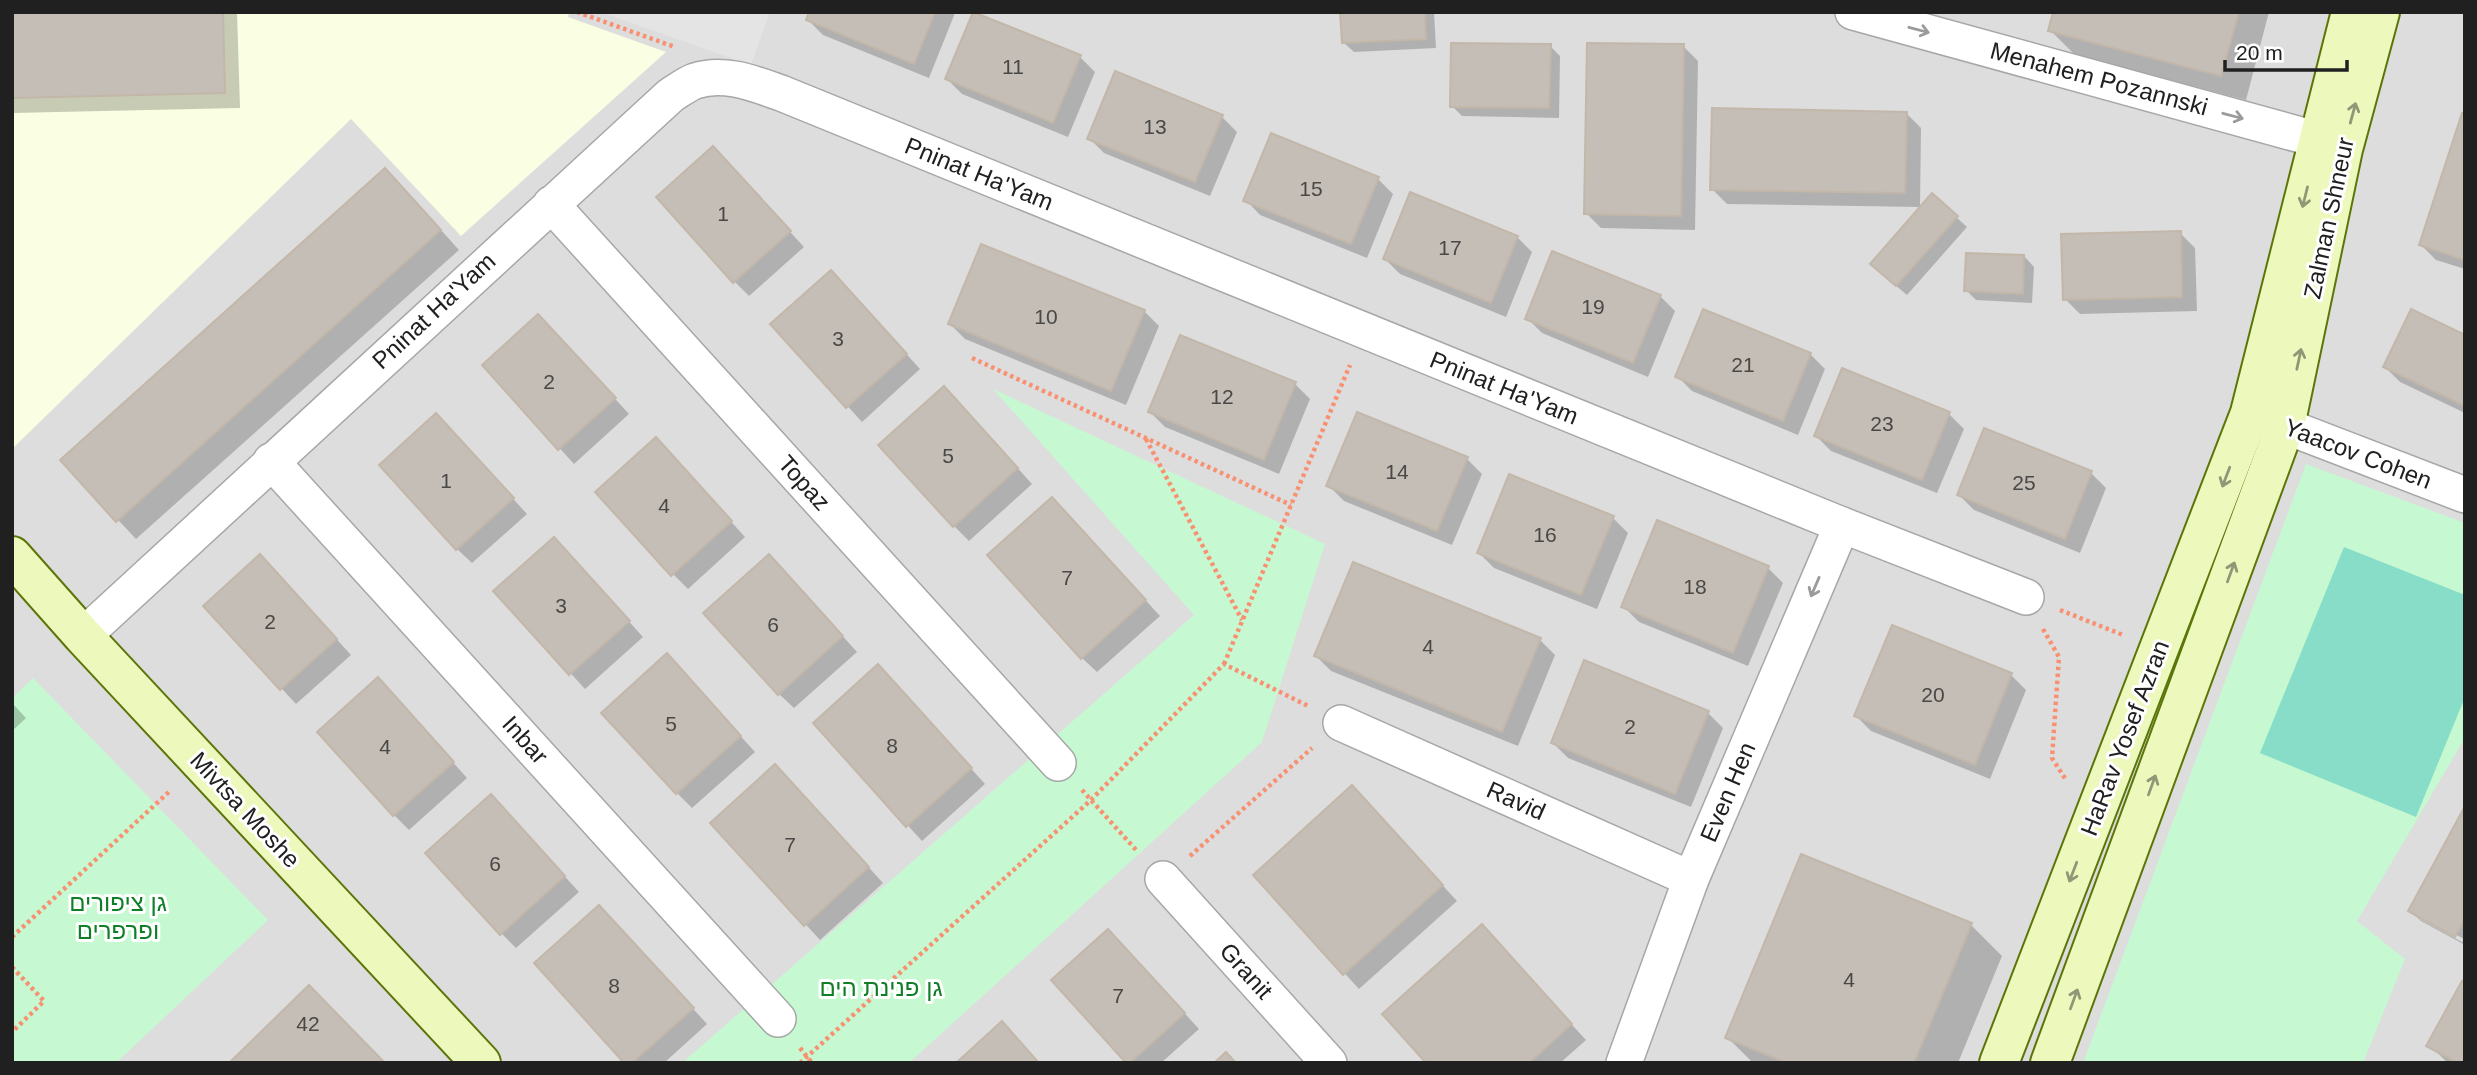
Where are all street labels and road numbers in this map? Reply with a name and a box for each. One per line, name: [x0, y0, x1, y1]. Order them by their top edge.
street label: Menahem Pozannski: [1987, 36, 2211, 121]
street label: Pninat Ha'Yam: [901, 132, 1057, 216]
street label: Zalman Shneur: [2298, 135, 2359, 301]
street label: Pninat Ha'Yam: [367, 247, 500, 374]
street label: Pninat Ha'Yam: [1426, 346, 1582, 430]
street label: Yaacov Cohen: [2281, 413, 2436, 494]
street label: Topaz: [773, 450, 836, 515]
street label: HaRav Yosef Azran: [2075, 636, 2174, 839]
street label: Inbar: [497, 710, 554, 769]
street label: Even Hen: [1695, 738, 1761, 846]
street label: Mivtsa Moshe: [185, 746, 306, 873]
street label: Ravid: [1483, 776, 1550, 825]
street label: Granit: [1214, 937, 1278, 1004]

